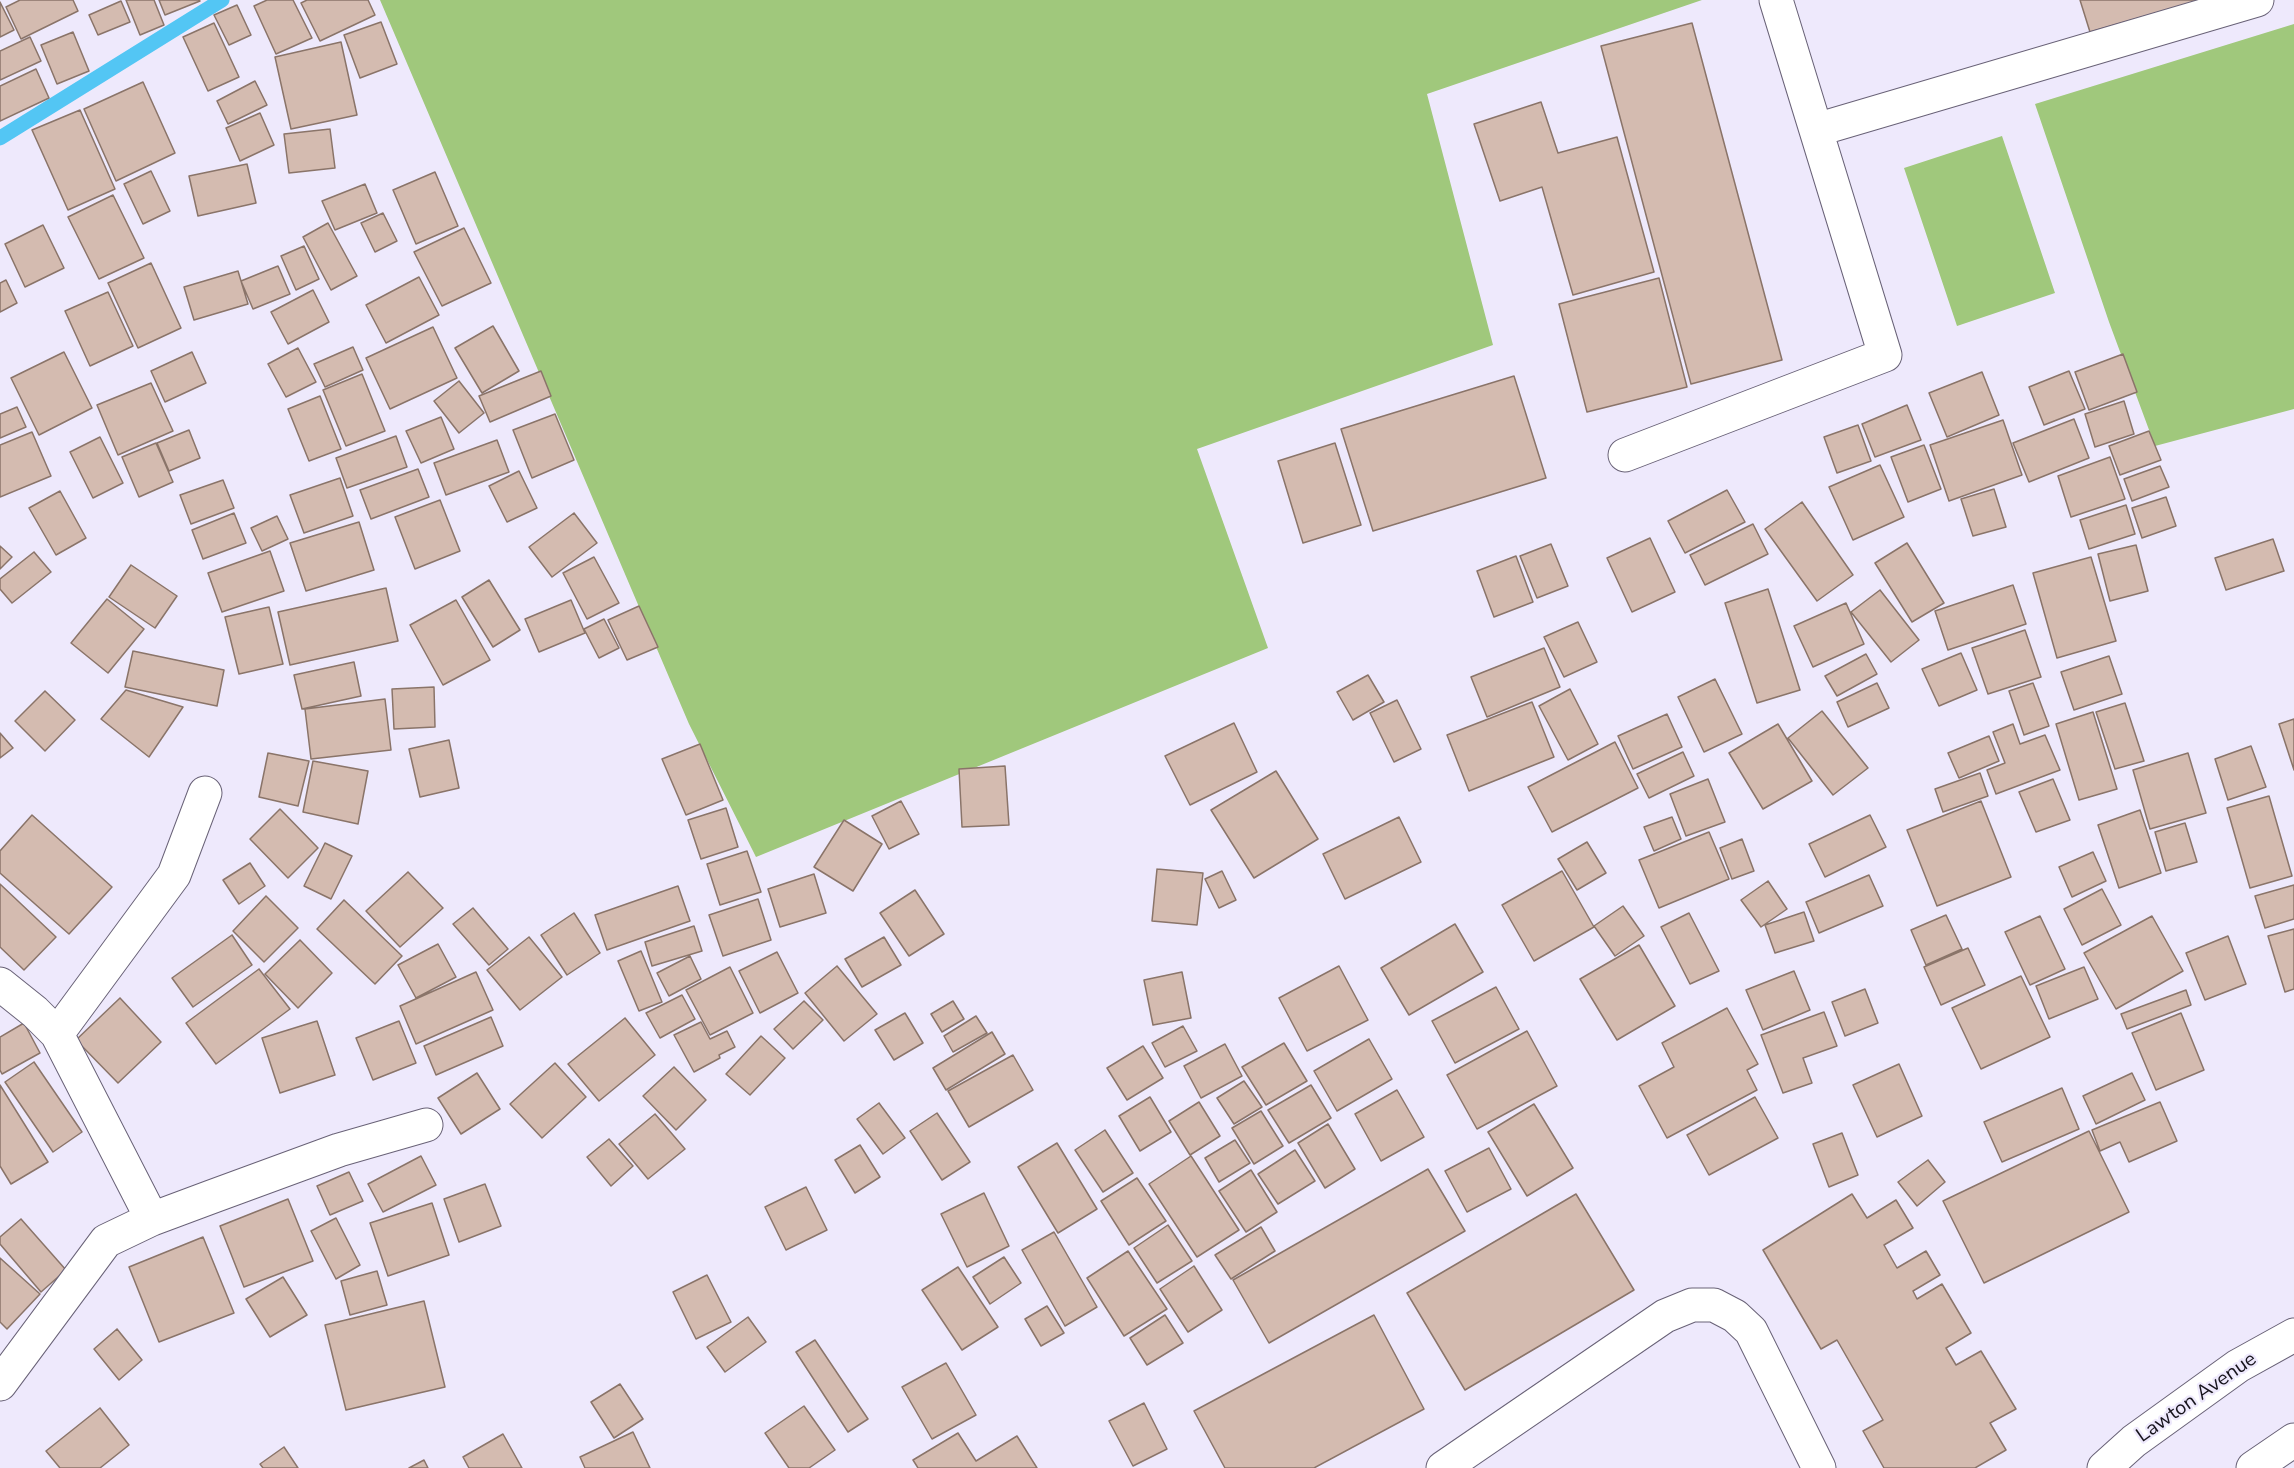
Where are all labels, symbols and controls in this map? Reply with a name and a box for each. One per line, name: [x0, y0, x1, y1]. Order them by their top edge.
street label: Lawton Avenue: [2132, 1348, 2262, 1448]

